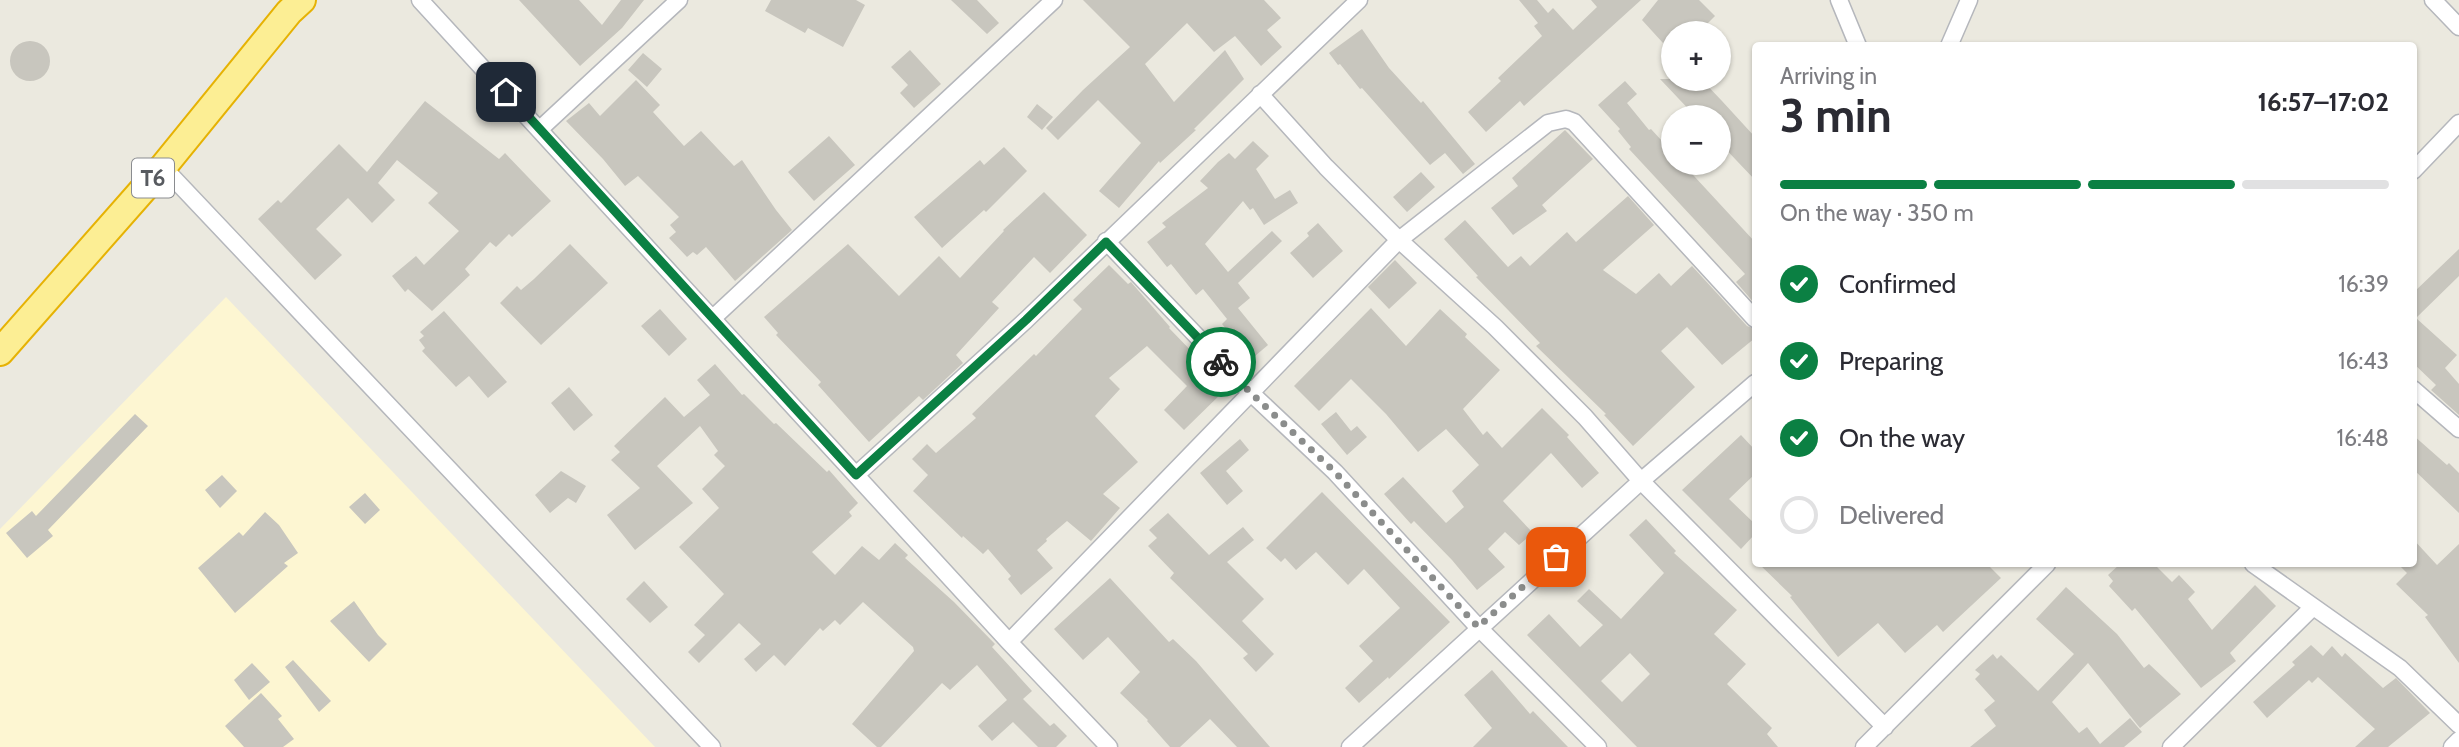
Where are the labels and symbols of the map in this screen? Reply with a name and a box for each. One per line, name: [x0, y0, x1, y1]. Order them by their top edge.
pin: [476, 62, 536, 122]
road number: T6: [132, 158, 174, 197]
courier: [1186, 327, 1256, 397]
pin: [1526, 527, 1586, 587]

